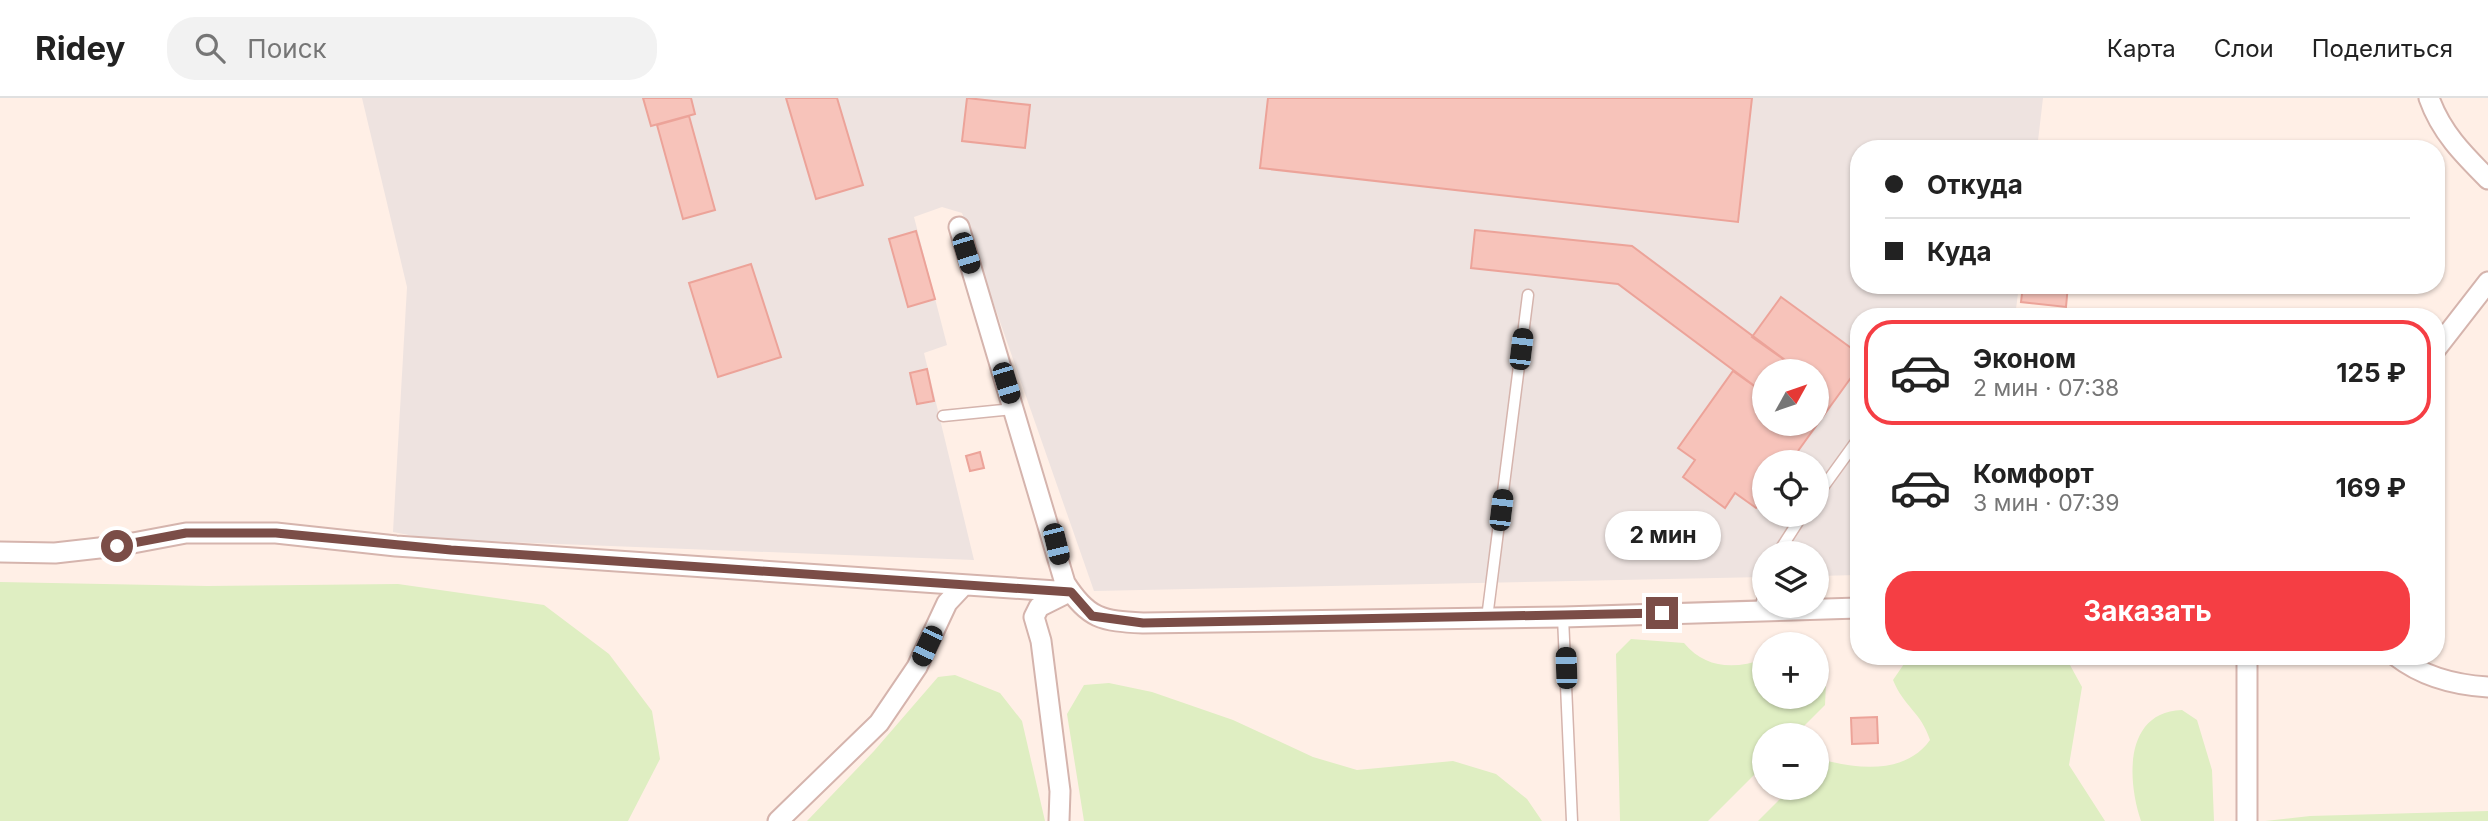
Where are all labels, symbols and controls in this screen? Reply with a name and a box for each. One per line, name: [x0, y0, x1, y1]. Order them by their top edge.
search box: [167, 17, 657, 80]
text: Ridey: [35, 28, 125, 68]
icon: search: [191, 29, 229, 67]
text: Поиск: [247, 33, 327, 64]
text: Карта: [2107, 34, 2176, 63]
text: Слои: [2214, 34, 2274, 63]
text: Поделиться: [2312, 34, 2453, 63]
text: Откуда: [1927, 169, 2023, 200]
car: [950, 230, 983, 276]
text: Куда: [1927, 236, 1992, 267]
car: [1509, 327, 1534, 371]
icon: car: [1889, 341, 1952, 404]
text: Эконом: [1973, 343, 2076, 374]
text: 125 ₽: [2336, 357, 2406, 388]
north arrow: [1752, 359, 1829, 436]
map controls: [1752, 359, 1829, 800]
car: [990, 360, 1023, 406]
text: 2 мин · 07:38: [1973, 374, 2119, 402]
button: locate: [1752, 450, 1829, 527]
icon: car: [1889, 456, 1952, 519]
text: Комфорт: [1973, 458, 2094, 489]
text: 169 ₽: [2336, 472, 2406, 503]
car: [1489, 488, 1514, 532]
text: 3 мин · 07:39: [1973, 489, 2120, 517]
callout: 2 мин: [1604, 512, 1720, 560]
car: [1041, 521, 1072, 567]
text: 2 мин: [1629, 521, 1697, 549]
route start: [101, 530, 133, 562]
button: layers: [1752, 541, 1829, 618]
button: Заказать: [1885, 571, 2410, 651]
route end: [1646, 597, 1678, 629]
car: [909, 623, 946, 669]
button: +: [1752, 632, 1829, 709]
car: [1555, 647, 1578, 689]
button: −: [1752, 723, 1829, 800]

